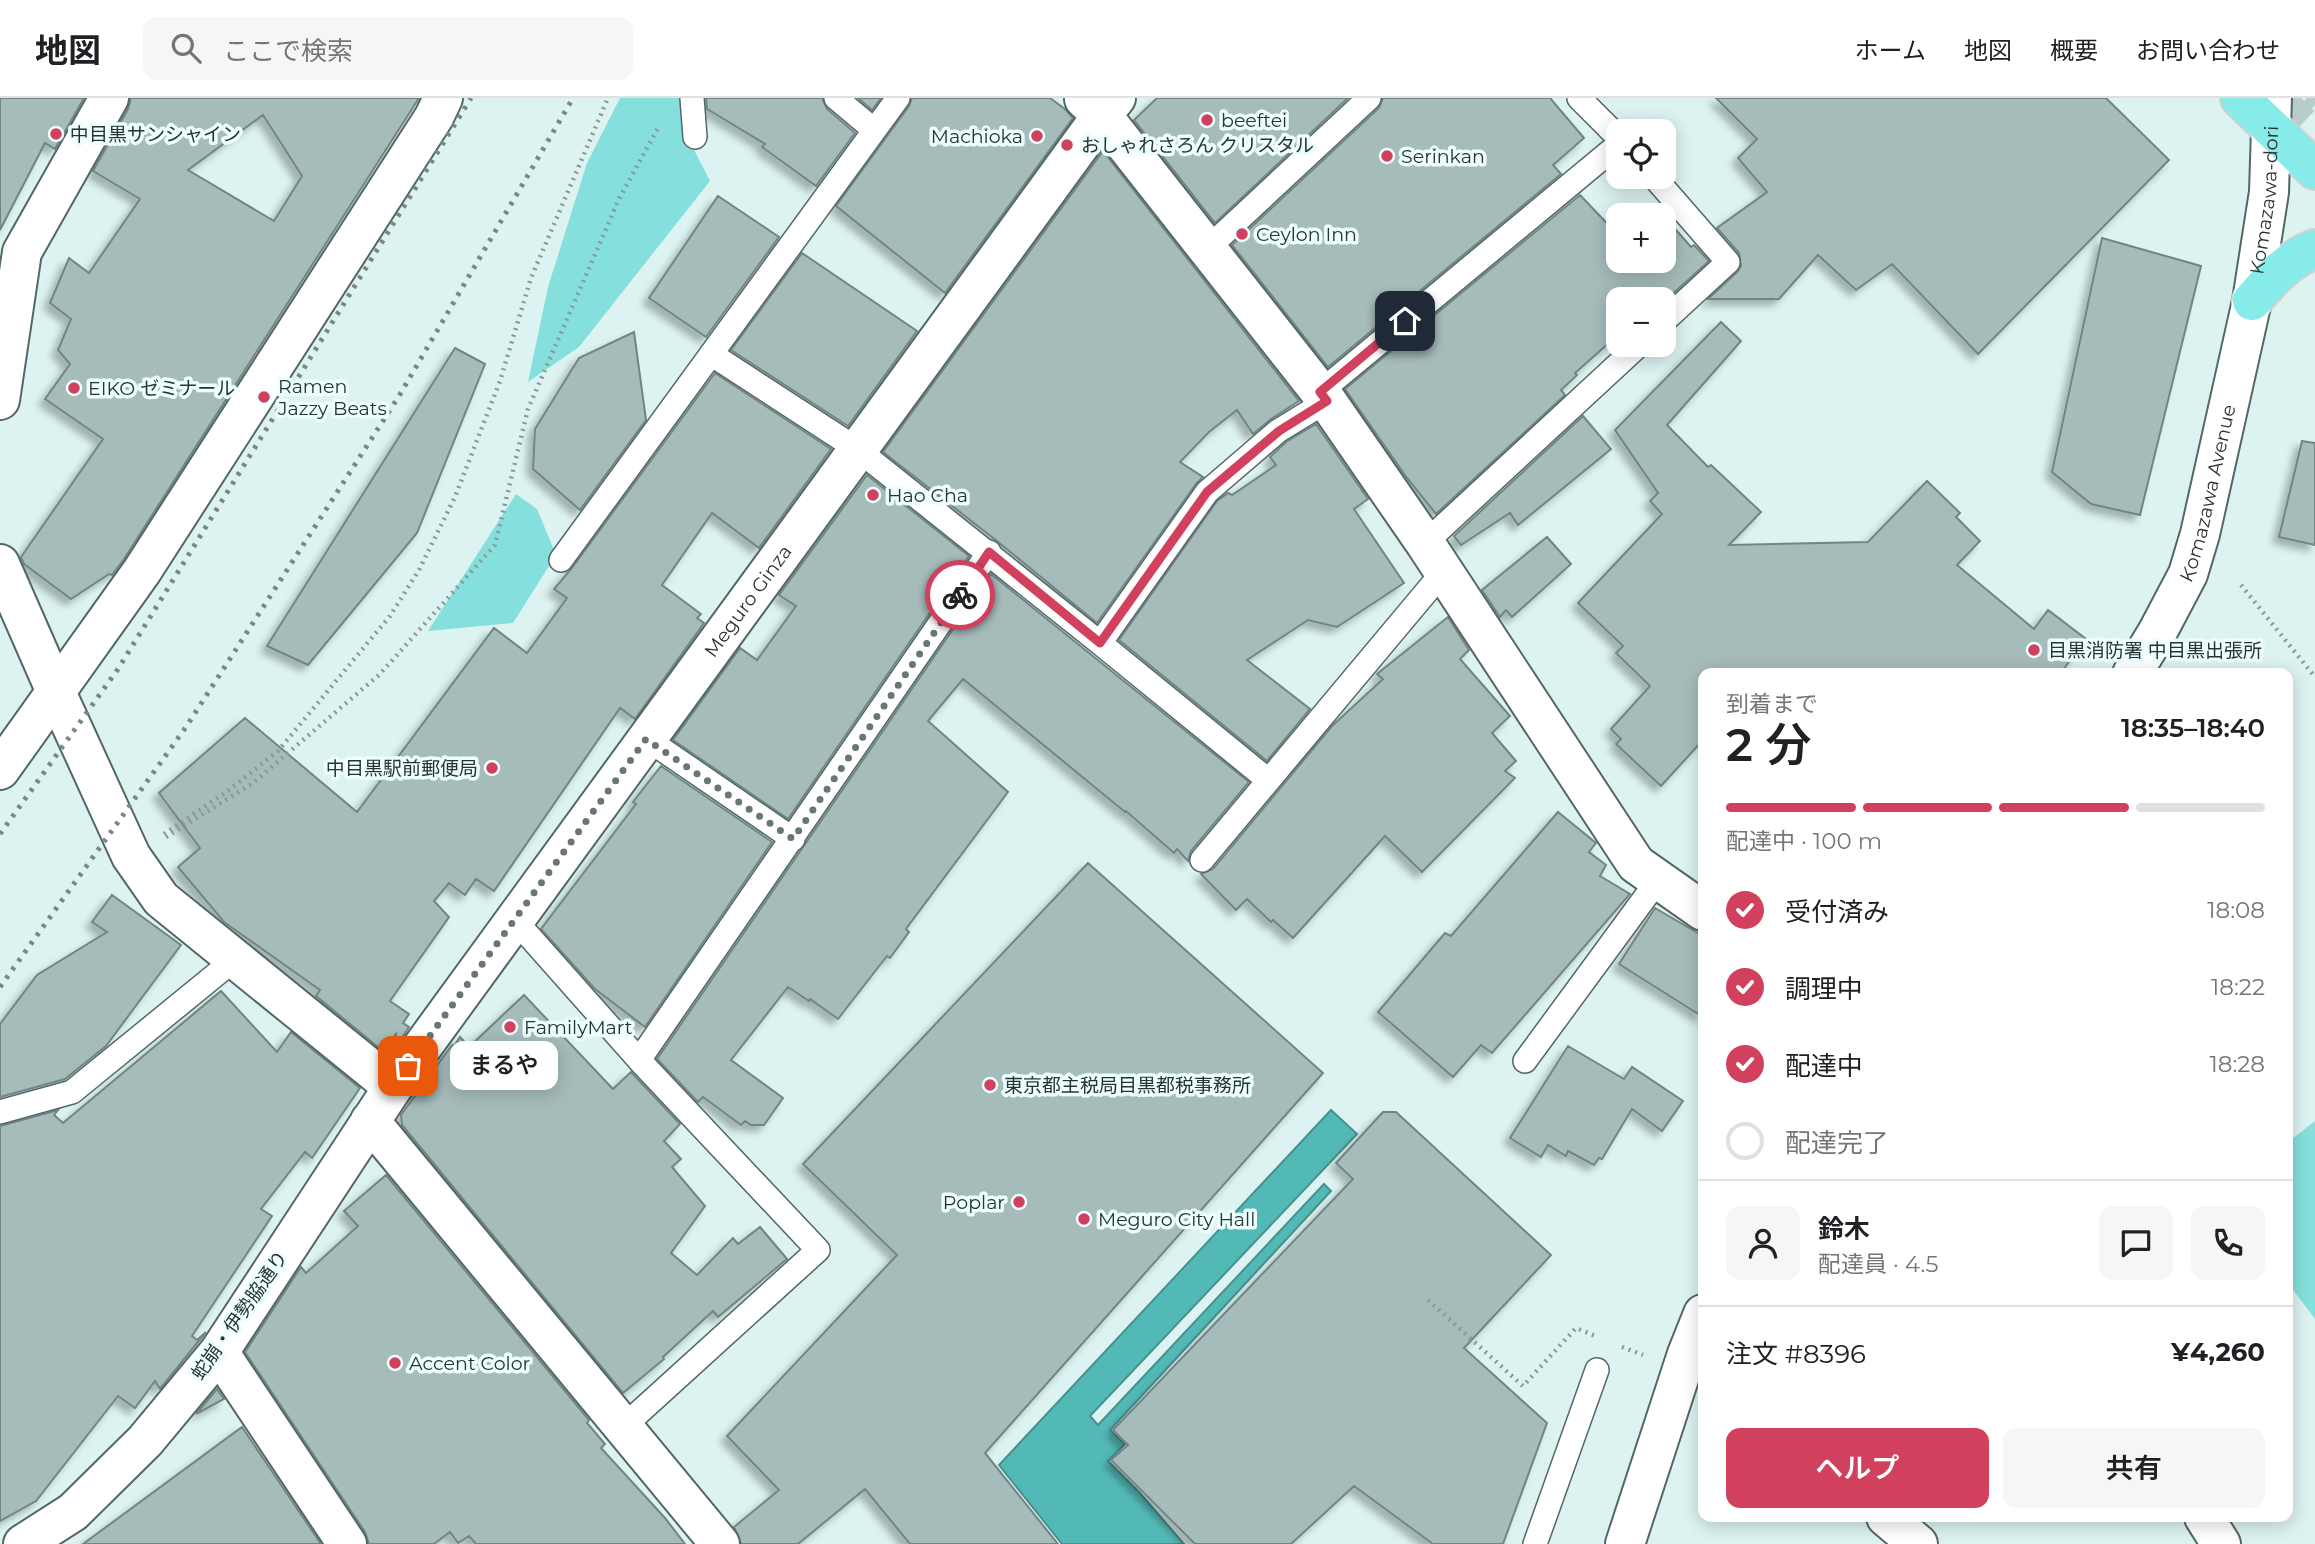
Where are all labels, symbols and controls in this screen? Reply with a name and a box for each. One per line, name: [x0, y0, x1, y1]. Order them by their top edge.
search box: [143, 17, 633, 80]
icon: search: [167, 29, 205, 67]
text: 地図: [35, 30, 101, 70]
text: ここで検索: [223, 35, 353, 67]
text: ホーム: [1855, 36, 1926, 65]
text: 地図: [1964, 36, 2012, 65]
text: 概要: [2050, 36, 2098, 65]
text: お問い合わせ: [2136, 36, 2280, 65]
place label: beeftei: [1221, 109, 1287, 132]
marker: beeftei: [1199, 112, 1215, 128]
map controls: [1606, 119, 1676, 357]
button: locate: [1606, 119, 1676, 189]
place label: 中目黒サンシャイン: [70, 123, 241, 146]
place label: Machioka: [931, 125, 1023, 148]
street label: Komazawa-dori: [2245, 125, 2283, 276]
marker: 中目黒サンシャイン: [48, 126, 64, 142]
marker: Machioka: [1029, 128, 1045, 144]
place label: おしゃれさろん クリスタル: [1081, 134, 1314, 157]
marker: おしゃれさろん クリスタル: [1059, 137, 1075, 153]
place label: Serinkan: [1401, 145, 1485, 168]
marker: Serinkan: [1379, 148, 1395, 164]
button: +: [1606, 203, 1676, 273]
place label: Ceylon Inn: [1256, 223, 1357, 246]
marker: Ceylon Inn: [1234, 226, 1250, 242]
button: −: [1606, 287, 1676, 357]
pin: [1375, 291, 1435, 351]
icon: home: [1386, 302, 1424, 340]
place label: Ramen Jazzy Beats: [277, 375, 387, 420]
place label: EIKO ゼミナール: [88, 377, 235, 400]
marker: EIKO ゼミナール: [66, 380, 82, 396]
marker: Ramen Jazzy Beats: [256, 389, 272, 405]
street label: Komazawa Avenue: [2175, 402, 2241, 586]
place label: Hao Cha: [887, 484, 968, 507]
marker: Hao Cha: [865, 487, 881, 503]
street label: Meguro Ginza: [699, 540, 797, 662]
courier: [925, 560, 995, 630]
icon: bike: [941, 576, 979, 614]
place label: 目黒消防署 中目黒出張所: [2048, 639, 2262, 662]
marker: 目黒消防署 中目黒出張所: [2026, 642, 2042, 658]
text: 到着まで: [1726, 690, 1818, 718]
text: 18:35–18:40: [2121, 712, 2265, 744]
text: 2 分: [1726, 716, 1811, 773]
place label: 中目黒駅前郵便局: [326, 757, 478, 780]
marker: 中目黒駅前郵便局: [484, 760, 500, 776]
text: 配達中 · 100 m: [1726, 827, 1882, 855]
icon: check: [1726, 891, 1764, 929]
text: 受付済み: [1785, 896, 1889, 928]
text: 18:08: [2207, 896, 2265, 924]
icon: check: [1726, 968, 1764, 1006]
text: 調理中: [1785, 973, 1863, 1005]
text: 18:22: [2211, 973, 2265, 1001]
place label: FamilyMart: [524, 1016, 633, 1039]
marker: FamilyMart: [502, 1019, 518, 1035]
pin: [378, 1036, 438, 1096]
callout: まるや: [450, 1042, 558, 1090]
icon: check: [1726, 1045, 1764, 1083]
icon: bag: [389, 1047, 427, 1085]
text: 配達中: [1785, 1050, 1863, 1082]
text: 18:28: [2209, 1050, 2265, 1078]
text: まるや: [470, 1051, 539, 1079]
place label: 東京都主税局目黒都税事務所: [1004, 1074, 1251, 1097]
marker: 東京都主税局目黒都税事務所: [982, 1077, 998, 1093]
text: 配達完了: [1785, 1127, 1889, 1159]
place label: Poplar: [943, 1191, 1005, 1214]
marker: Poplar: [1011, 1194, 1027, 1210]
button: person: [1726, 1206, 1800, 1280]
button: chat: [2099, 1206, 2173, 1280]
button: phone: [2191, 1206, 2265, 1280]
place label: Meguro City Hall: [1098, 1208, 1255, 1231]
marker: Meguro City Hall: [1076, 1211, 1092, 1227]
text: 鈴木: [1818, 1213, 1870, 1245]
street label: 蛇崩・伊勢脇通り: [186, 1246, 292, 1384]
text: 配達員 · 4.5: [1818, 1250, 1938, 1278]
text: ¥4,260: [2171, 1336, 2265, 1368]
text: 注文 #8396: [1726, 1338, 1866, 1370]
place label: Accent Color: [409, 1352, 530, 1375]
marker: Accent Color: [387, 1355, 403, 1371]
button: ヘルプ: [1726, 1428, 1989, 1508]
button: 共有: [2003, 1428, 2265, 1508]

